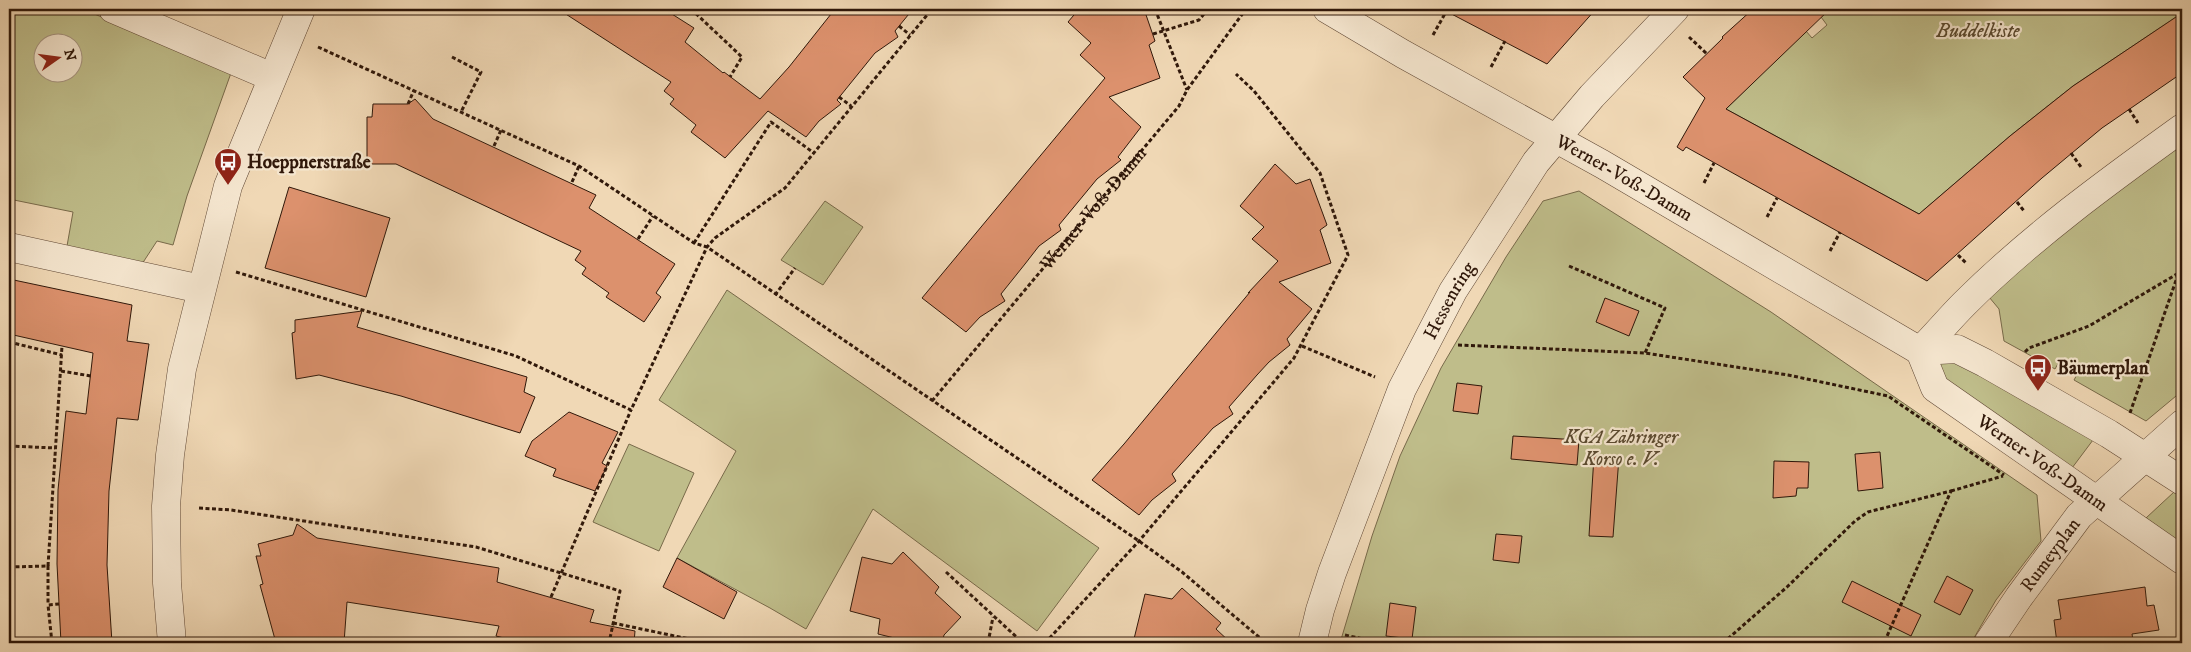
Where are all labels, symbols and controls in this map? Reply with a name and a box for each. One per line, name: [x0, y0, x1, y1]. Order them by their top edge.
park label: Buddelkiste: [1936, 20, 2020, 43]
north arrow: [32, 32, 82, 82]
text: N: [60, 47, 80, 63]
street label: Werner-Voß-Damm: [1551, 129, 1697, 226]
street label: Werner-Voß-Damm: [1034, 142, 1151, 276]
bus stop icon: Hoeppnerstraße: [213, 147, 243, 186]
place label: Hoeppnerstraße: [247, 151, 371, 174]
street label: Hessenring: [1418, 257, 1481, 343]
bus stop icon: Bäumerplan: [2023, 353, 2053, 392]
place label: Bäumerplan: [2057, 357, 2150, 380]
street label: Werner-Voß-Damm: [1972, 409, 2112, 516]
park label: KGA Zähringer Korso e. V.: [1563, 426, 1680, 471]
street label: Rumeyplan: [2015, 513, 2085, 596]

